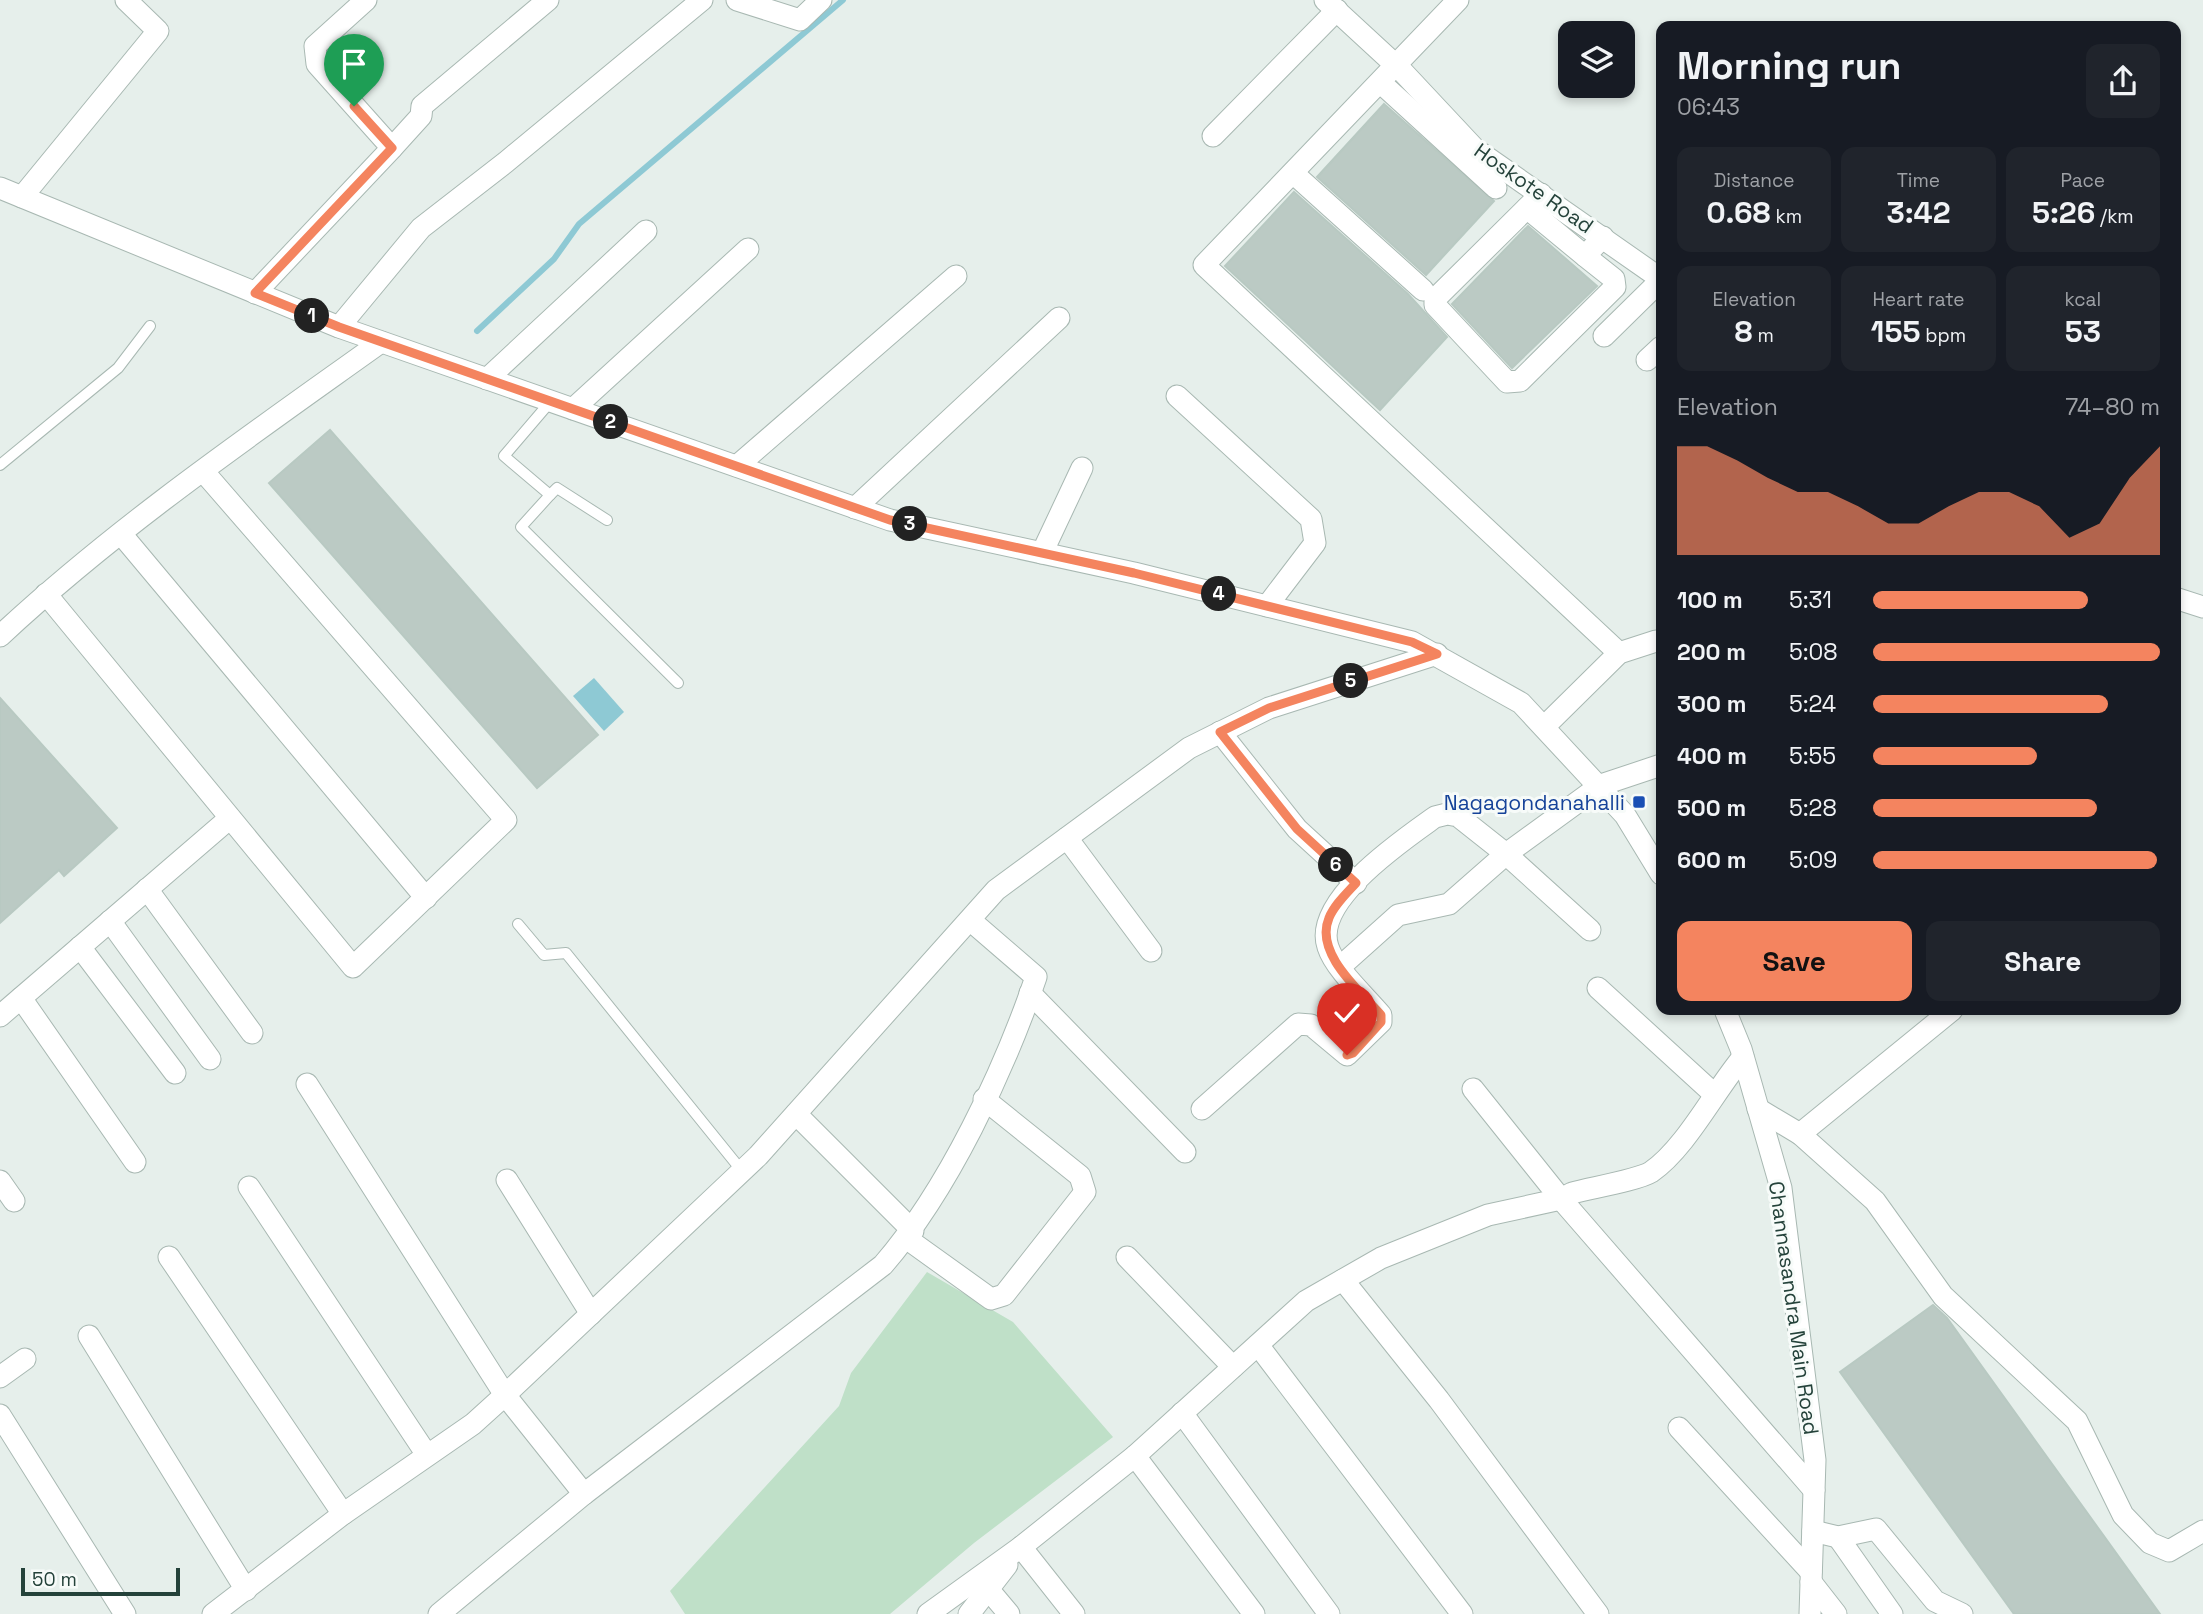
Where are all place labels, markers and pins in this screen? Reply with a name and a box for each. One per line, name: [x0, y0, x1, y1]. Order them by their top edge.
pin: [324, 34, 384, 106]
pin: 1: [294, 298, 330, 334]
pin: 2: [594, 404, 628, 440]
pin: 3: [892, 506, 928, 542]
pin: 4: [1202, 576, 1236, 612]
pin: 5: [1334, 664, 1368, 698]
place label: Nagagondanahalli: [1444, 789, 1625, 816]
marker: Nagagondanahalli: [1631, 794, 1647, 810]
pin: 6: [1318, 848, 1354, 882]
pin: [1317, 983, 1377, 1055]

